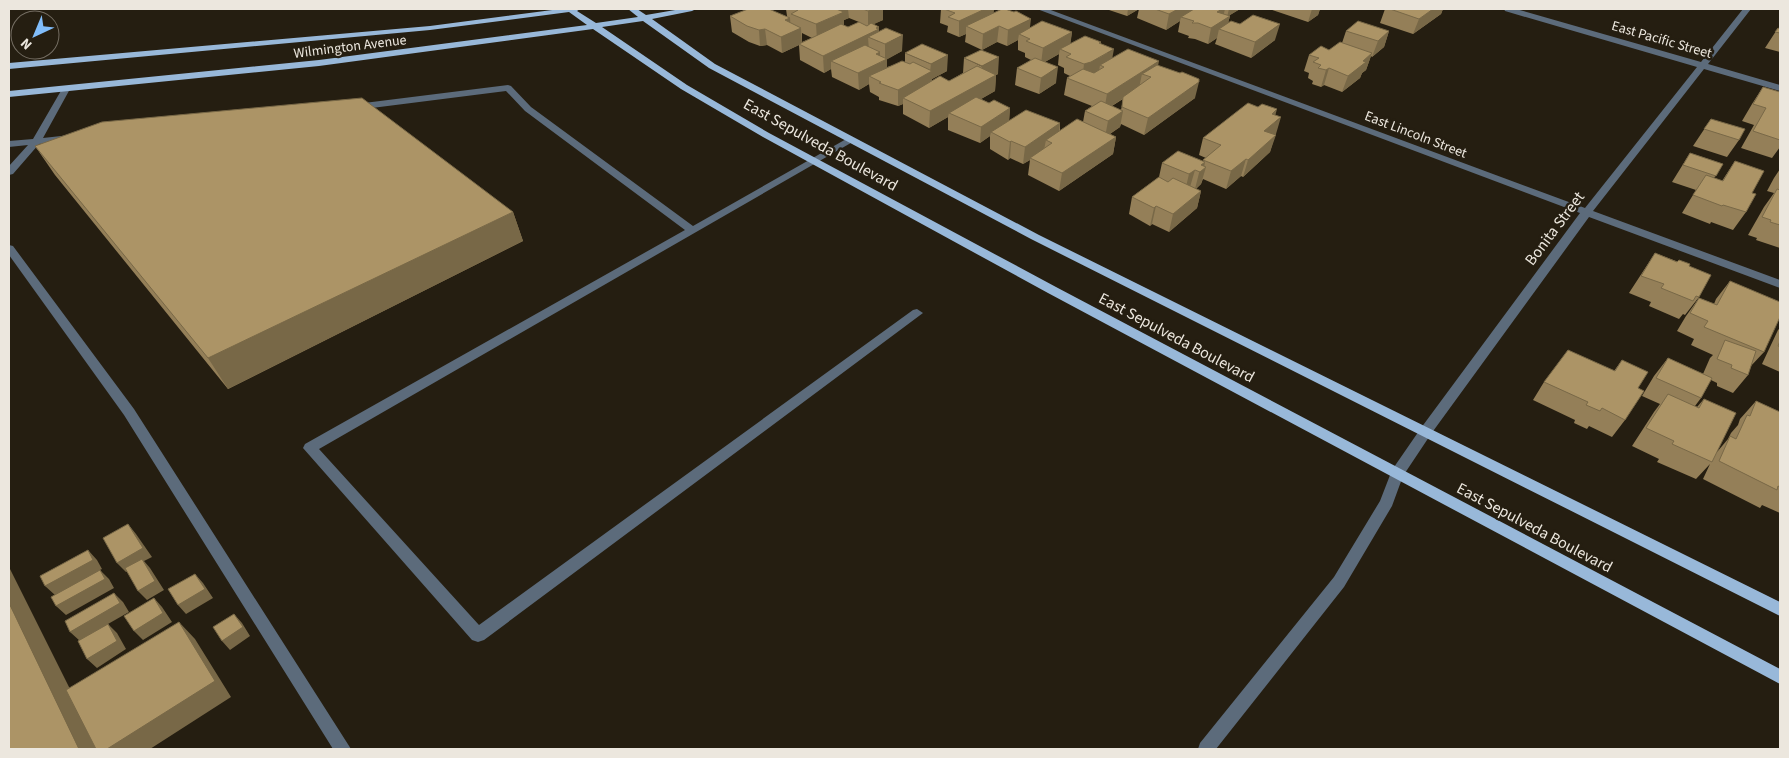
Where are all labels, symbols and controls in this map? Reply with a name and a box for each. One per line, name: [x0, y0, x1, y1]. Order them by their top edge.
north arrow: [10, 10, 60, 60]
street label: East Pacific Street: [1609, 16, 1715, 64]
street label: Wilmington Avenue: [293, 30, 408, 64]
text: N: [16, 33, 37, 54]
street label: East Sepulveda Boulevard: [739, 93, 902, 197]
street label: East Lincoln Street: [1362, 106, 1470, 164]
street label: Bonita Street: [1520, 187, 1590, 270]
street label: East Sepulveda Boulevard: [1095, 287, 1258, 388]
street label: East Sepulveda Boulevard: [1453, 477, 1616, 578]

